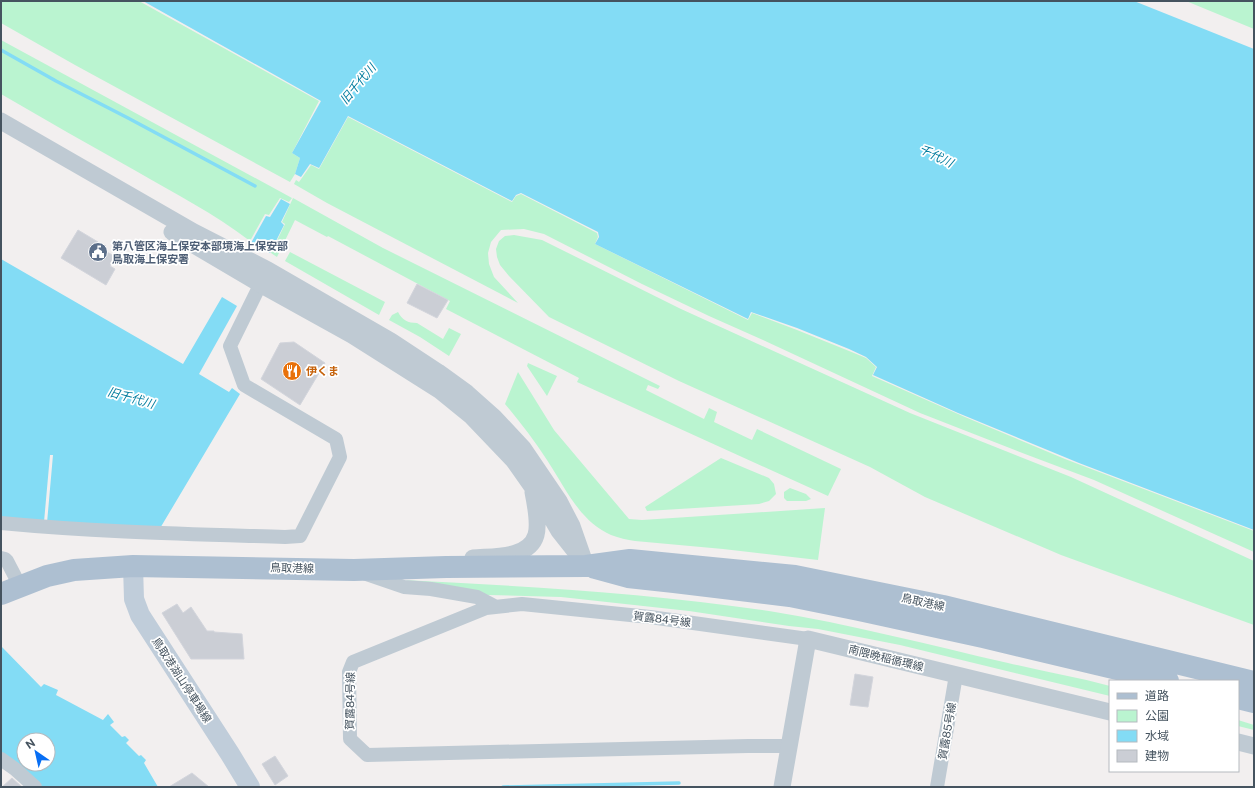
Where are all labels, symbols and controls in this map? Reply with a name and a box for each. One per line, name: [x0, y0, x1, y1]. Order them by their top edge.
water label: 旧千代川: [337, 60, 380, 107]
water label: 千代川: [917, 142, 957, 171]
place label: 第八管区海上保安本部境海上保安部 鳥取海上保安署: [112, 240, 288, 265]
public building icon: 第八管区海上保安本部境海上保安部 鳥取海上保安署: [87, 241, 109, 263]
restaurant icon: 伊くま: [281, 360, 303, 382]
place label: 伊くま: [306, 365, 339, 377]
water label: 旧千代川: [106, 385, 158, 412]
street label: 鳥取港線: [270, 562, 314, 574]
street label: 鳥取港線: [900, 592, 946, 612]
street label: 賀露84号線: [632, 610, 692, 628]
street label: 鳥取港湖山停車場線: [150, 635, 214, 725]
street label: 南隈晩稲循環線: [847, 643, 925, 673]
street label: 賀露84号線: [343, 672, 357, 730]
legend: [1109, 680, 1239, 772]
text: 道路: [1145, 689, 1169, 703]
street label: 賀露85号線: [936, 701, 958, 761]
text: 公園: [1145, 709, 1169, 723]
text: 水域: [1145, 729, 1169, 743]
north arrow: [16, 732, 56, 772]
text: N: [23, 736, 37, 751]
text: 建物: [1145, 749, 1169, 763]

